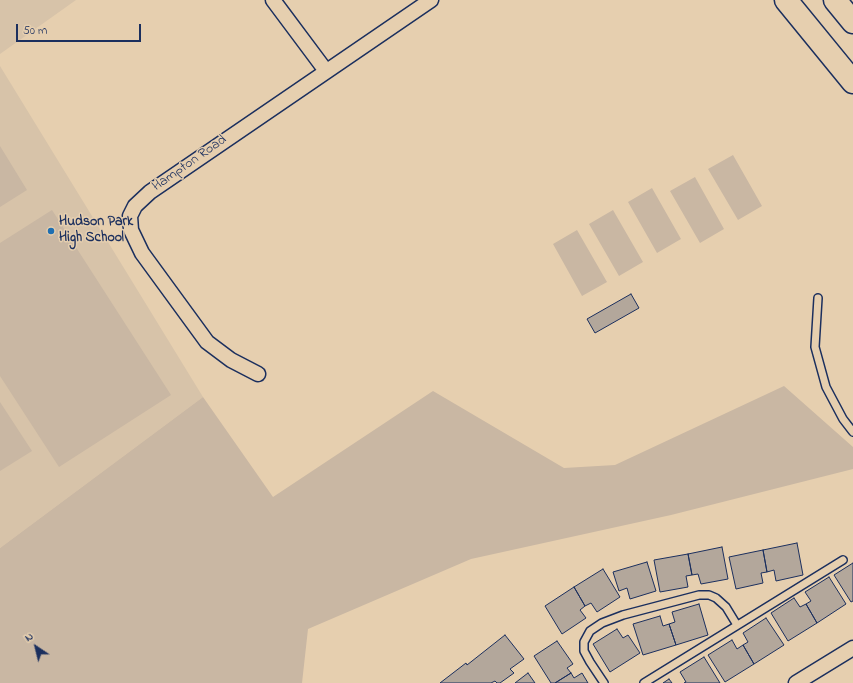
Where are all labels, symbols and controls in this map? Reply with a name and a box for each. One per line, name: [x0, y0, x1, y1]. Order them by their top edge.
scale bar: [18, 16, 143, 42]
text: 50 m: [23, 22, 47, 40]
street label: Hampton Road: [150, 132, 230, 196]
place label: Hudson Park High School: [59, 215, 133, 248]
marker: Hudson Park High School: [46, 226, 56, 236]
north arrow: [16, 627, 56, 667]
text: N: [21, 628, 37, 646]

